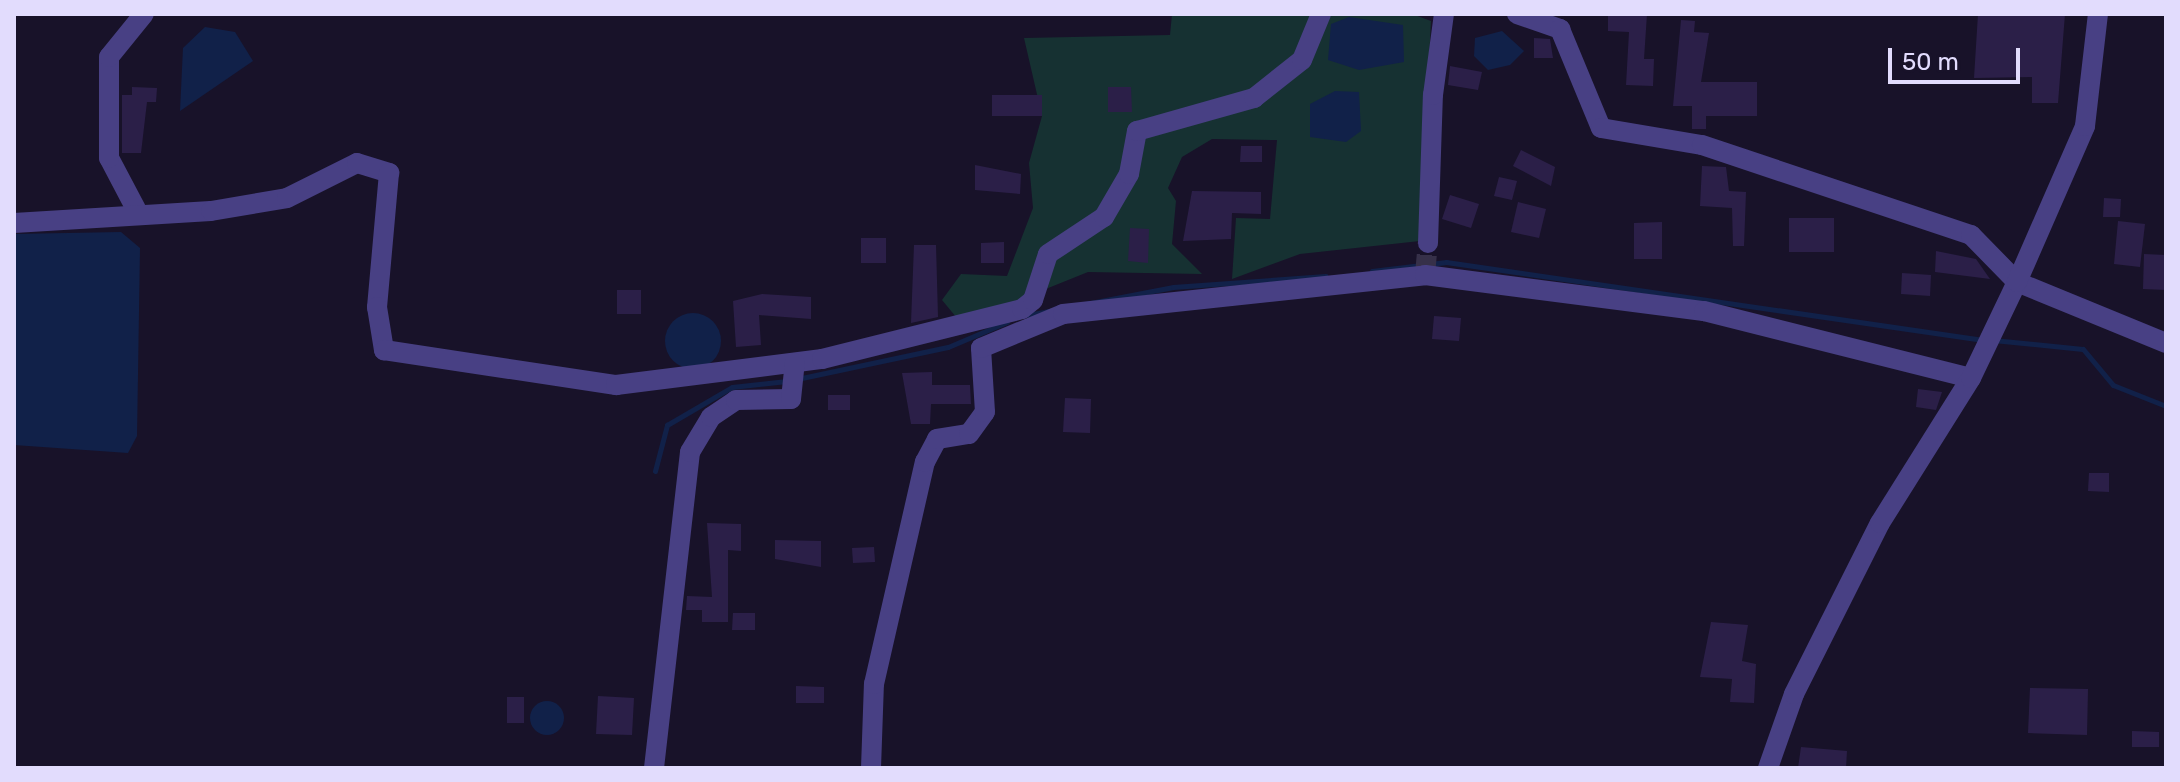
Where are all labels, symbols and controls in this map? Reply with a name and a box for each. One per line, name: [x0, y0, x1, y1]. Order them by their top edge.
scale bar: [1892, 32, 2024, 82]
text: 50 m: [1902, 48, 1959, 76]

